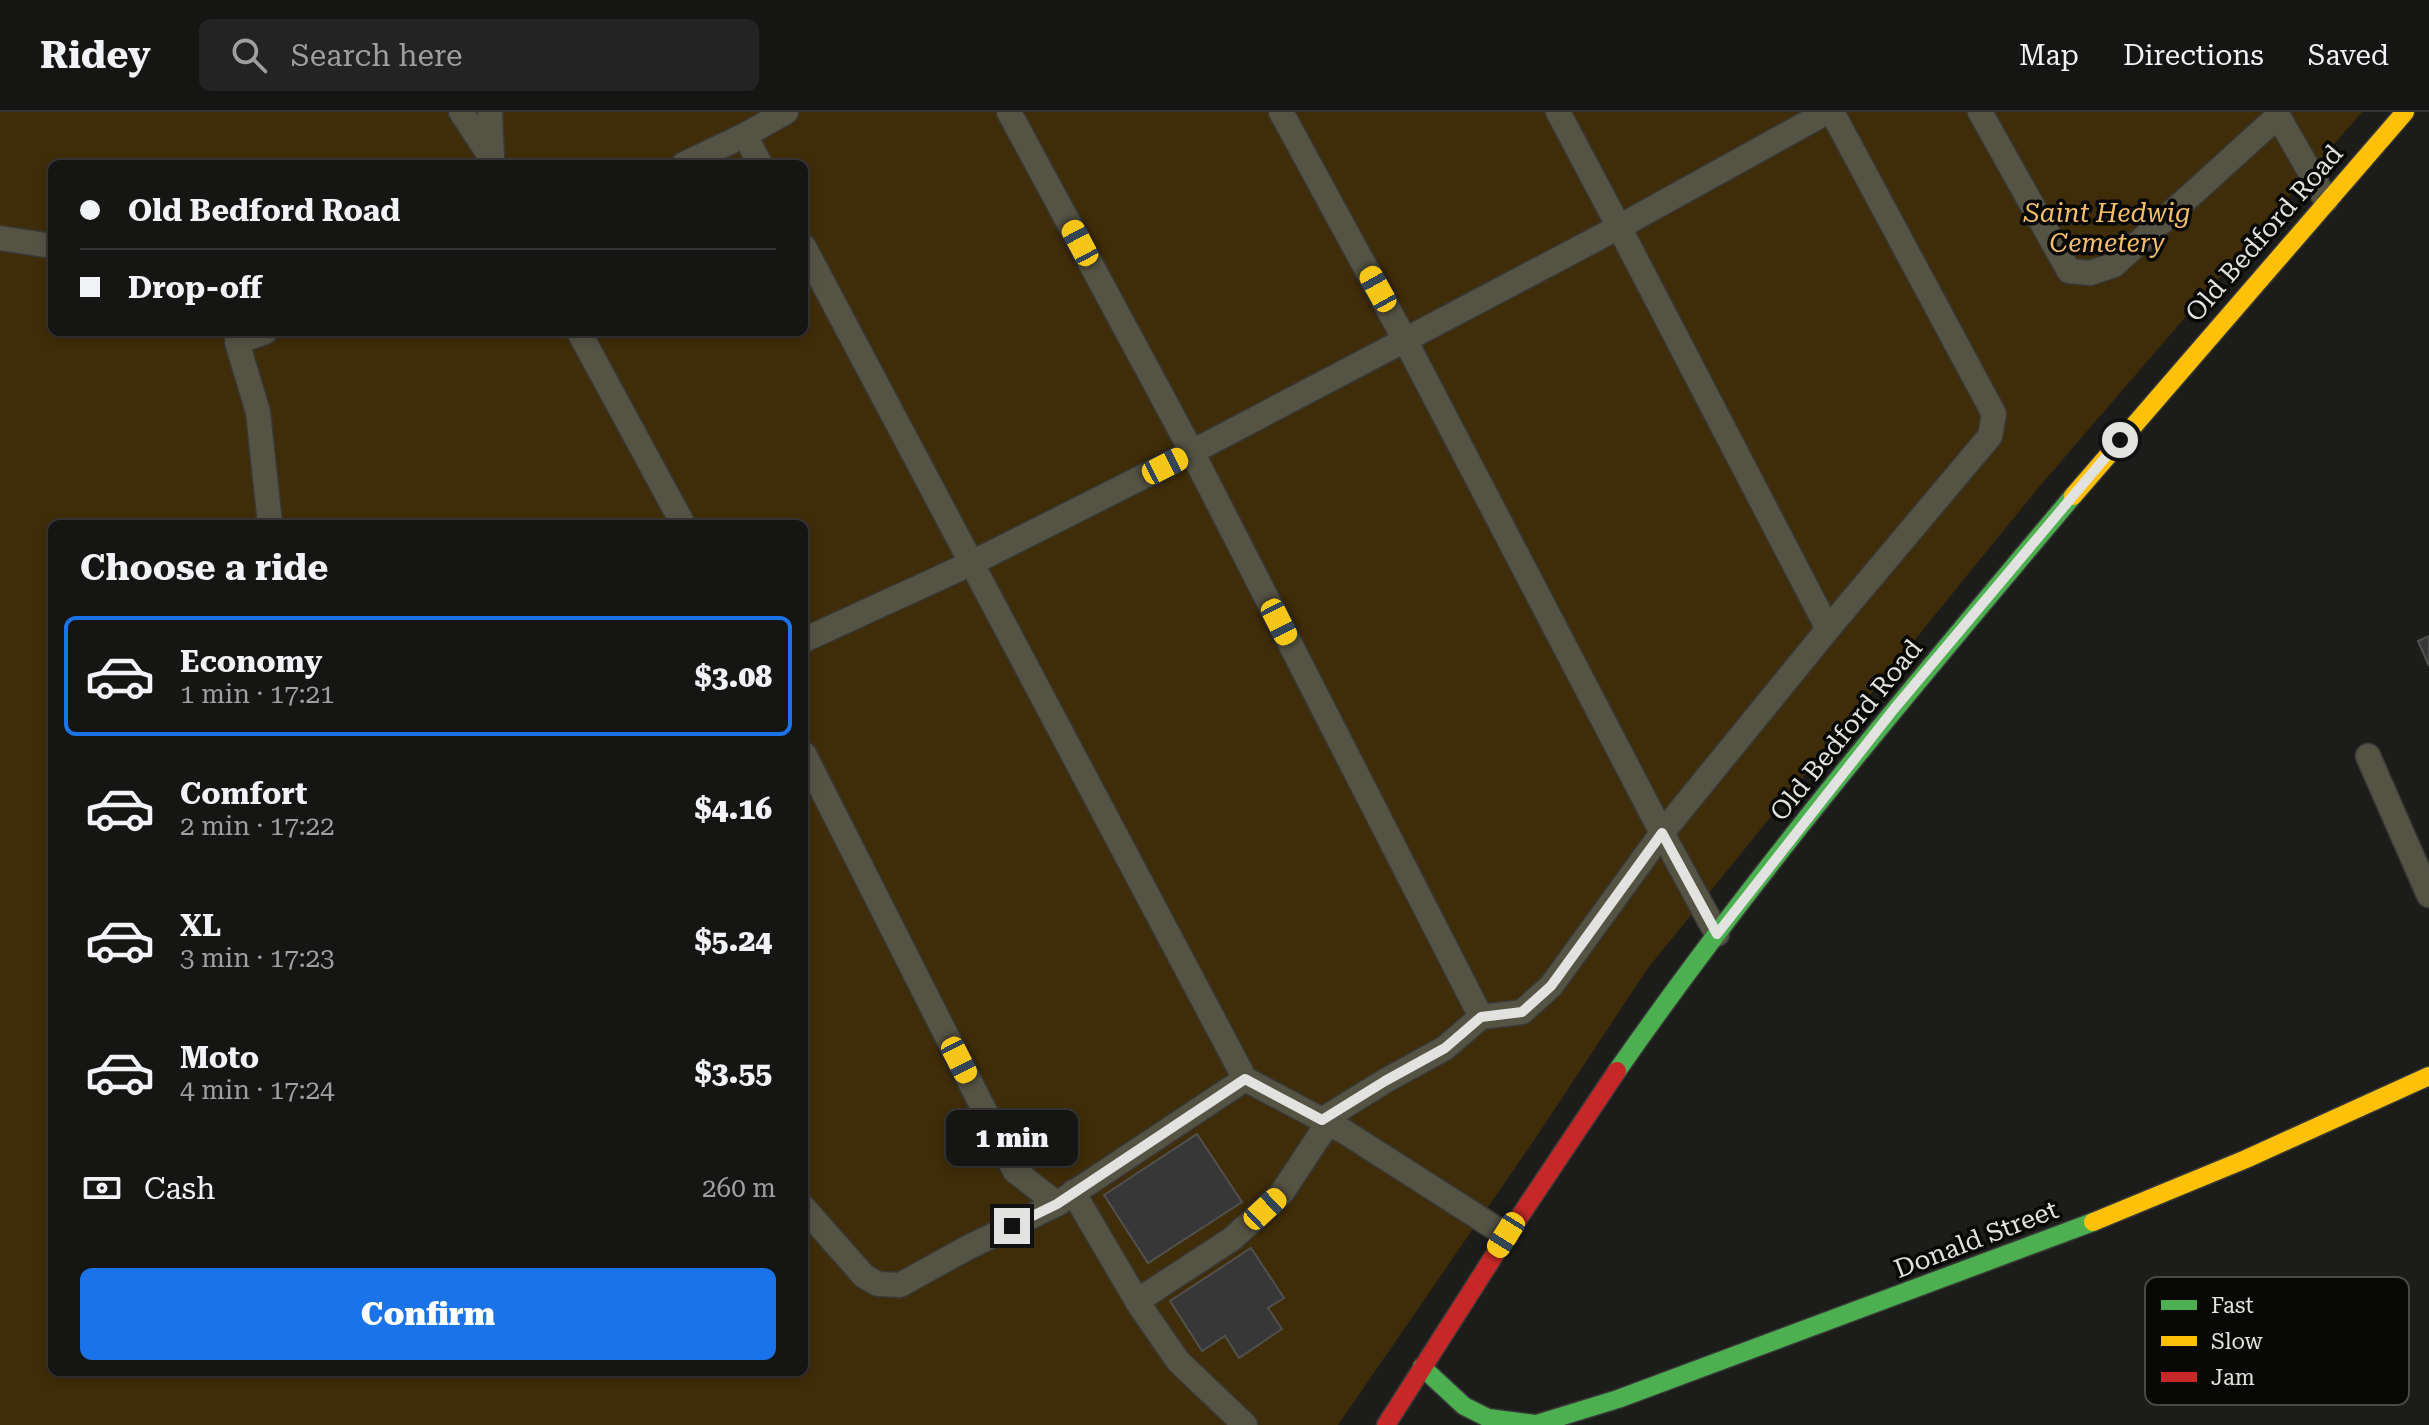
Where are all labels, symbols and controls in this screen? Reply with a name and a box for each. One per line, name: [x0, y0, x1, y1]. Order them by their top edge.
search box: [199, 19, 759, 91]
text: Ridey: [40, 33, 151, 77]
icon: search: [227, 33, 271, 77]
text: Search here: [291, 38, 463, 73]
text: Map: [2019, 39, 2079, 72]
text: Directions: [2123, 39, 2264, 72]
text: Saved: [2308, 39, 2389, 72]
street label: Old Bedford Road: [2179, 138, 2349, 327]
text: Old Bedford Road: [128, 193, 400, 228]
park label: Saint Hedwig Cemetery: [2023, 198, 2190, 258]
car: [1058, 216, 1102, 270]
car: [1356, 262, 1400, 316]
text: Drop-off: [128, 270, 262, 305]
route start: [2102, 422, 2138, 458]
car: [1138, 444, 1192, 488]
text: Choose a ride: [80, 547, 328, 589]
car: [1257, 595, 1301, 649]
street label: Old Bedford Road: [1764, 633, 1928, 827]
icon: car: [84, 640, 156, 712]
text: Economy: [180, 644, 322, 679]
text: $3.08: [695, 659, 772, 694]
text: 1 min · 17:21: [180, 679, 335, 709]
icon: car: [84, 772, 156, 844]
text: Comfort: [180, 776, 307, 811]
text: $4.16: [695, 791, 772, 826]
text: 2 min · 17:22: [180, 811, 335, 841]
icon: car: [84, 904, 156, 976]
text: XL: [180, 908, 221, 943]
text: $5.24: [695, 923, 772, 958]
text: 3 min · 17:23: [180, 943, 335, 973]
car: [937, 1033, 981, 1087]
icon: car: [84, 1036, 156, 1108]
text: Moto: [180, 1040, 259, 1075]
text: $3.55: [695, 1055, 772, 1090]
text: 4 min · 17:24: [180, 1075, 335, 1105]
callout: 1 min: [946, 1110, 1078, 1166]
text: 1 min: [975, 1123, 1049, 1153]
icon: cash: [80, 1166, 124, 1210]
text: Cash: [144, 1171, 215, 1206]
text: 260 m: [702, 1173, 776, 1203]
car: [1239, 1184, 1291, 1234]
street label: Donald Street: [1890, 1194, 2062, 1284]
route end: [994, 1208, 1030, 1244]
car: [1483, 1208, 1529, 1262]
button: Confirm: [80, 1268, 776, 1360]
legend: [2145, 1277, 2409, 1405]
text: Fast: [2211, 1293, 2254, 1318]
text: Slow: [2211, 1329, 2264, 1354]
text: Jam: [2211, 1365, 2255, 1390]

